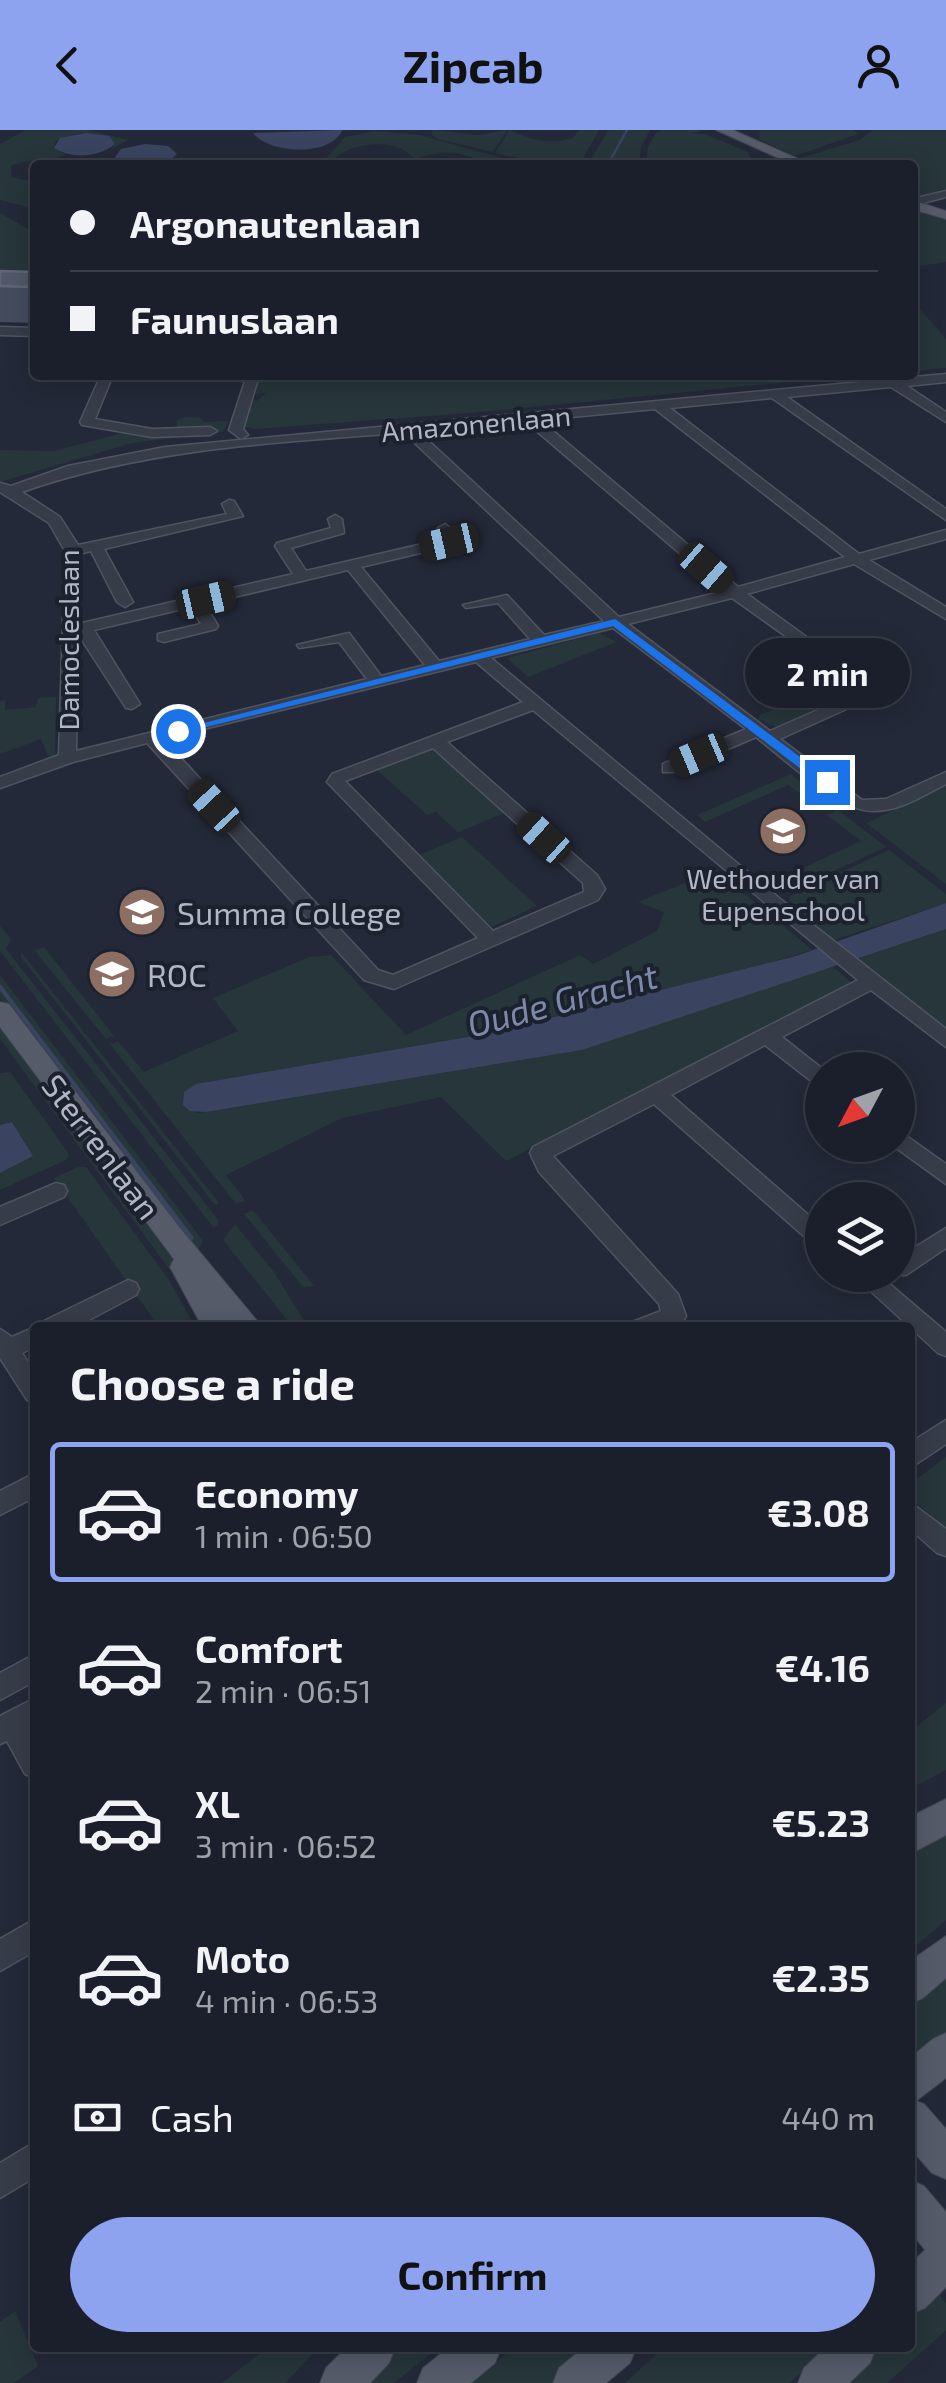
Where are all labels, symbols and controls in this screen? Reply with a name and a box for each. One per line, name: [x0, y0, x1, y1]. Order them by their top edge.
icon: back: [40, 38, 95, 93]
text: Zipcab: [402, 38, 544, 92]
icon: person: [851, 38, 906, 93]
text: Argonautenlaan: [130, 200, 421, 246]
text: Faunuslaan: [130, 296, 339, 342]
street label: Amazonenlaan: [380, 398, 572, 448]
car: [416, 521, 482, 563]
car: [674, 537, 738, 599]
street label: Damocleslaan: [51, 550, 85, 731]
car: [173, 579, 239, 621]
callout: 2 min: [744, 637, 910, 707]
text: 2 min: [787, 654, 868, 692]
route start: [156, 709, 201, 754]
car: [666, 729, 732, 781]
route end: [805, 760, 850, 805]
car: [183, 774, 245, 838]
school or university icon: Wethouder van Eupenschool: [757, 805, 809, 857]
car: [512, 807, 576, 869]
place label: Wethouder van Eupenschool: [686, 861, 880, 927]
school or university icon: Summa College: [116, 886, 168, 938]
place label: Summa College: [177, 893, 401, 931]
school or university icon: ROC: [86, 948, 138, 1000]
water label: Oude Gracht: [462, 953, 663, 1045]
place label: ROC: [147, 955, 206, 993]
north arrow: [805, 1052, 915, 1162]
map controls: [805, 1052, 915, 1292]
street label: Sterrenlaan: [35, 1066, 169, 1226]
button: layers: [805, 1182, 915, 1292]
text: Choose a ride: [70, 1355, 355, 1409]
icon: car: [75, 1467, 165, 1557]
text: Economy: [195, 1470, 359, 1516]
text: €3.08: [767, 1489, 870, 1535]
text: 1 min · 06:50: [195, 1516, 373, 1554]
icon: car: [75, 1622, 165, 1712]
text: Comfort: [195, 1625, 343, 1671]
text: €4.16: [775, 1644, 870, 1690]
text: 2 min · 06:51: [195, 1671, 372, 1709]
icon: car: [75, 1777, 165, 1867]
text: XL: [195, 1780, 240, 1826]
text: €5.23: [772, 1799, 870, 1845]
text: 3 min · 06:52: [195, 1826, 377, 1864]
icon: car: [75, 1932, 165, 2022]
text: Moto: [195, 1935, 290, 1981]
text: €2.35: [772, 1954, 870, 2000]
text: 4 min · 06:53: [195, 1981, 378, 2019]
icon: cash: [70, 2090, 125, 2145]
text: Cash: [150, 2094, 234, 2140]
text: 440 m: [781, 2098, 875, 2136]
button: Confirm: [70, 2217, 875, 2332]

